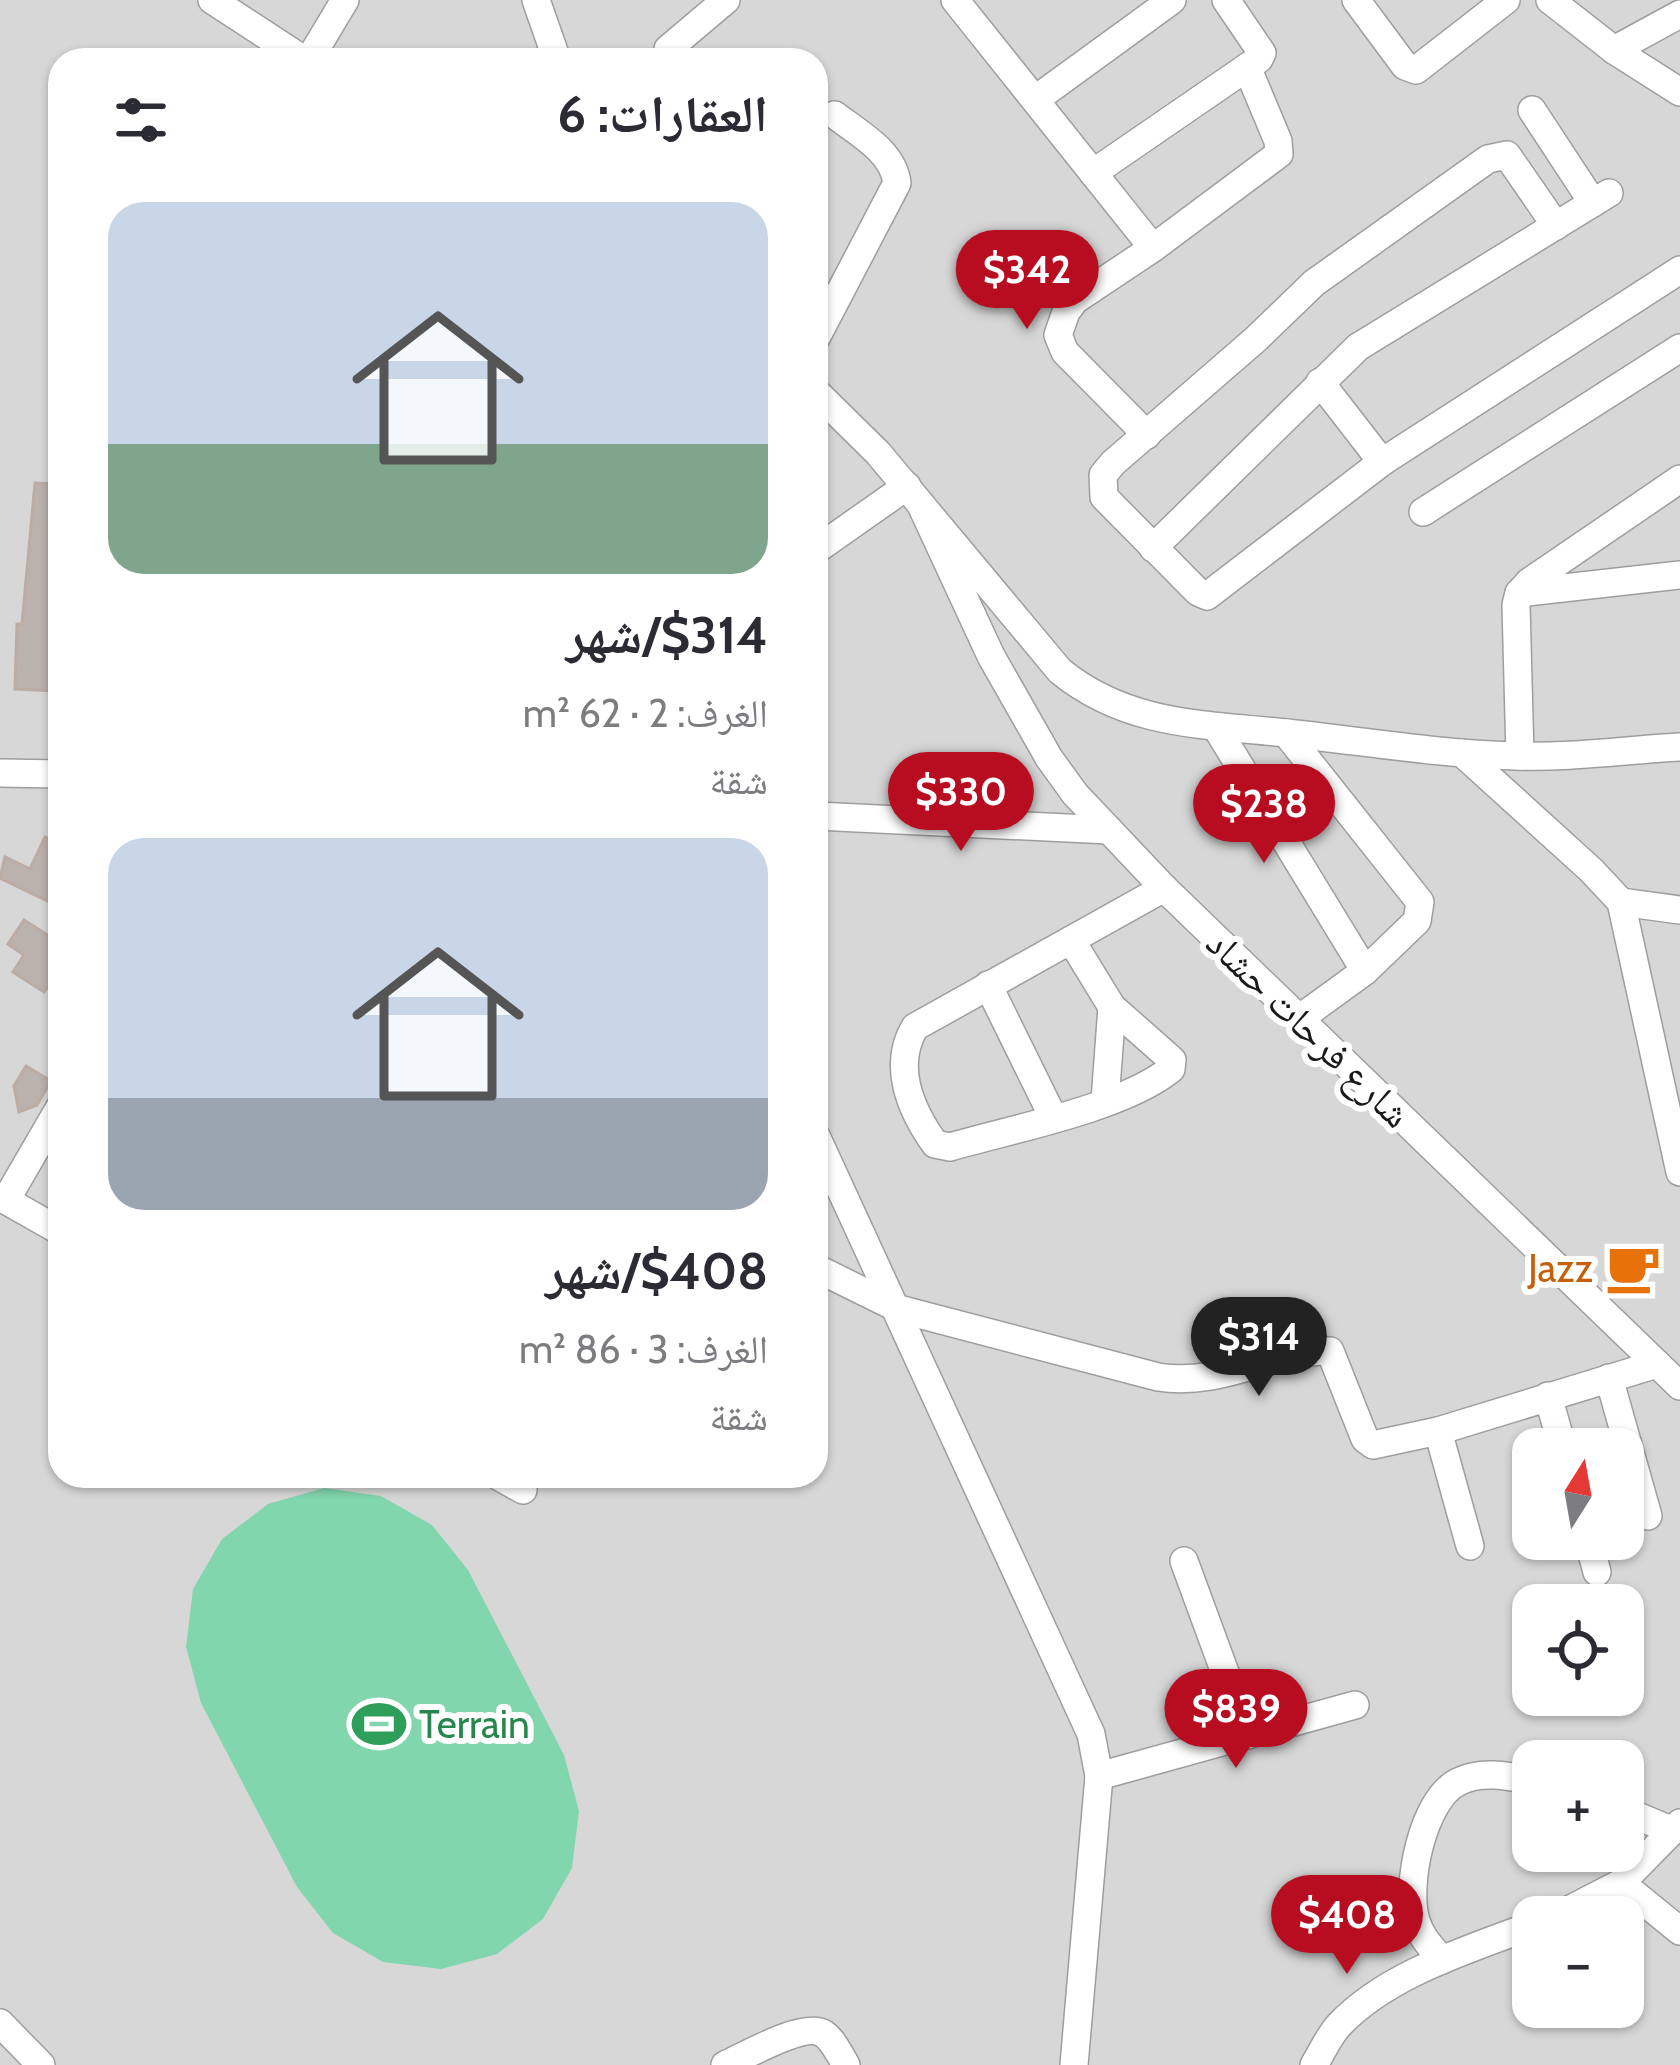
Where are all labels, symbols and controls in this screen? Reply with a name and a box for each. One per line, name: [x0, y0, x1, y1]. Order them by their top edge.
text: العقارات: 6: [558, 83, 768, 145]
icon: filters: [108, 87, 174, 153]
pin: $342: [956, 230, 1098, 332]
text: $342: [983, 245, 1071, 293]
icon: home: [330, 280, 546, 496]
text: $314/شهر: [566, 604, 768, 666]
text: الغرف: 2 · 62 m²: [523, 689, 768, 737]
pin: $330: [890, 752, 1032, 854]
text: شقة: [710, 756, 768, 804]
pin: $238: [1193, 764, 1335, 866]
text: $330: [915, 767, 1007, 815]
text: $238: [1220, 779, 1308, 827]
icon: home: [330, 916, 546, 1132]
street label: شارع فرحات حشاد: [1196, 919, 1421, 1138]
cafe icon: Jazz: [1604, 1239, 1662, 1297]
text: $408/شهر: [546, 1240, 768, 1302]
place label: Jazz: [1527, 1244, 1593, 1292]
pin: $314: [1188, 1297, 1330, 1399]
text: $314: [1218, 1312, 1300, 1360]
text: الغرف: 3 · 86 m²: [519, 1325, 768, 1373]
text: شقة: [710, 1392, 768, 1440]
north arrow: [1512, 1428, 1644, 1560]
map controls: [1512, 1428, 1644, 2028]
button: locate: [1512, 1584, 1644, 1716]
pin: $839: [1165, 1669, 1307, 1771]
text: $839: [1191, 1684, 1281, 1732]
sports icon: Terrain: [350, 1695, 408, 1753]
place label: Terrain: [419, 1700, 530, 1748]
button: +: [1512, 1740, 1644, 1872]
pin: $408: [1276, 1875, 1418, 1977]
text: $408: [1298, 1890, 1396, 1938]
button: −: [1512, 1896, 1644, 2028]

